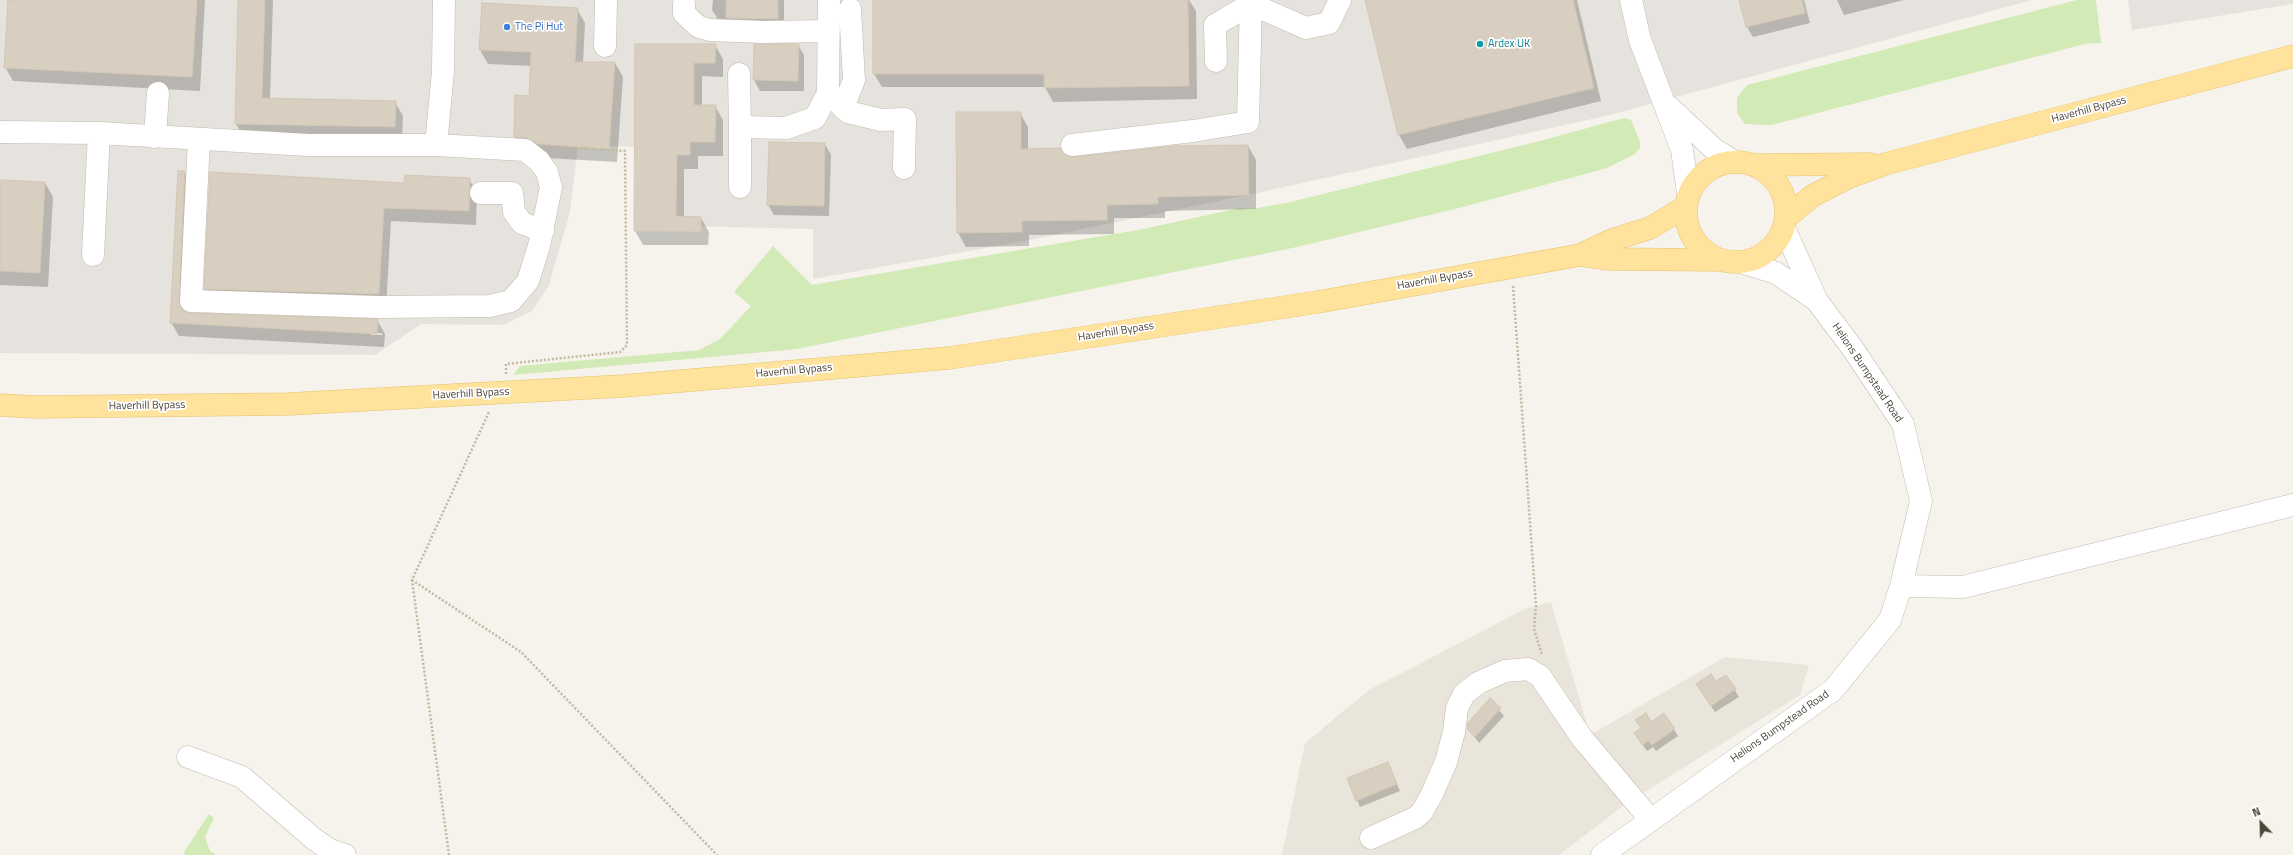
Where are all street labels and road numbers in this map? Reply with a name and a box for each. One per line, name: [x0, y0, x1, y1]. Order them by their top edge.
street label: Haverhill Bypass: [2050, 94, 2128, 126]
street label: Haverhill Bypass: [1396, 267, 1474, 293]
street label: Haverhill Bypass: [1077, 319, 1155, 345]
street label: Helions Bumpstead Road: [1829, 321, 1905, 425]
street label: Haverhill Bypass: [755, 361, 833, 381]
street label: Haverhill Bypass: [432, 385, 510, 403]
street label: Haverhill Bypass: [108, 399, 186, 413]
street label: Helions Bumpstead Road: [1728, 688, 1832, 766]

